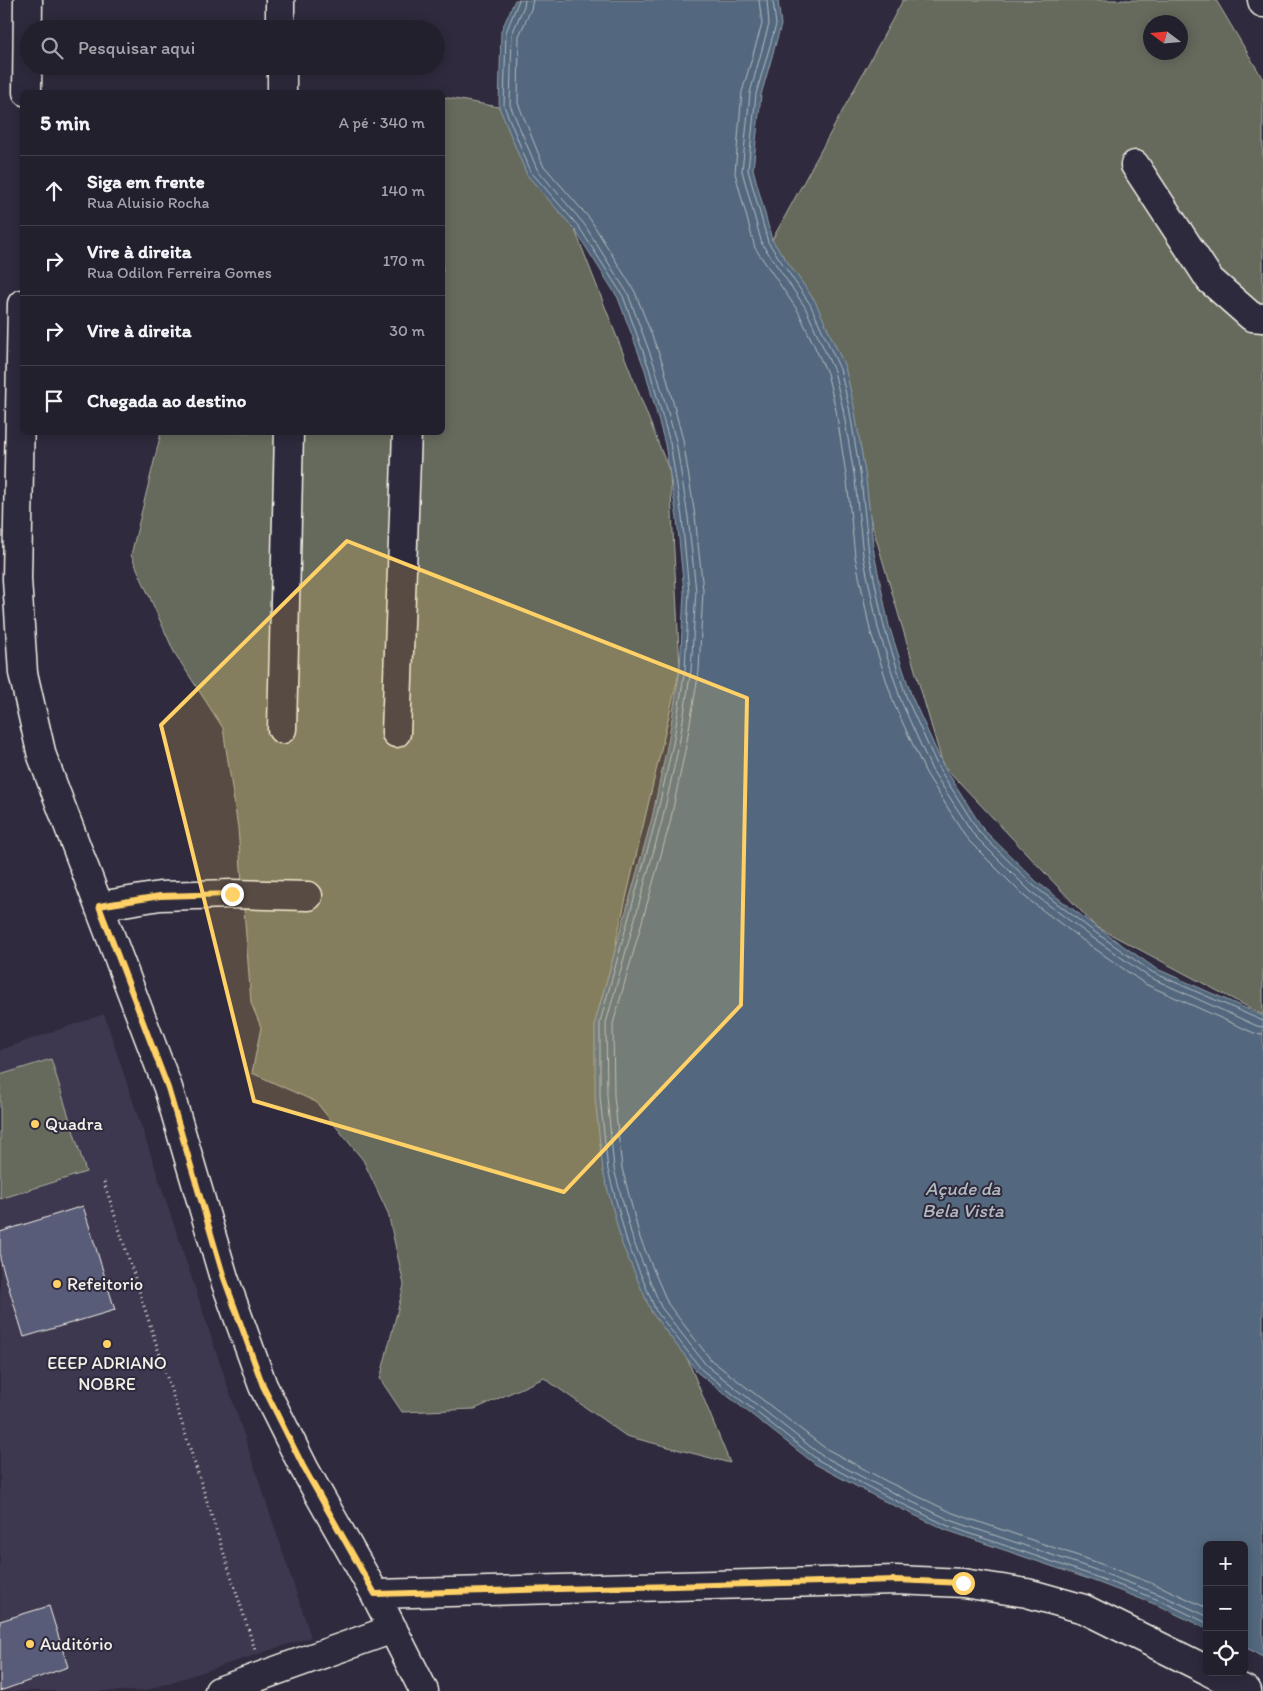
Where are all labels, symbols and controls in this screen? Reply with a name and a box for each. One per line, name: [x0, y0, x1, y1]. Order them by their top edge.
north arrow: [1143, 15, 1188, 60]
search box: [20, 20, 445, 75]
icon: search: [38, 34, 66, 62]
text: Pesquisar aqui: [78, 36, 195, 59]
text: 5 min: [40, 110, 90, 135]
text: A pé · 340 m: [339, 113, 425, 132]
text: Siga em frente: [87, 170, 205, 193]
icon: ahead: [40, 177, 68, 205]
text: 140 m: [381, 181, 425, 200]
text: Rua Aluisio Rocha: [87, 193, 209, 212]
text: Vire à direita: [87, 240, 192, 263]
icon: right: [40, 247, 68, 275]
text: 170 m: [383, 251, 425, 270]
text: Rua Odilon Ferreira Gomes: [87, 263, 272, 282]
icon: right: [40, 317, 68, 345]
text: Vire à direita: [87, 319, 192, 342]
text: 30 m: [389, 321, 425, 340]
icon: arrive: [40, 387, 68, 415]
text: Chegada ao destino: [87, 389, 246, 412]
route end: [221, 883, 244, 906]
place label: Quadra: [45, 1113, 104, 1135]
marker: Quadra: [29, 1118, 41, 1130]
water label: Açude da Bela Vista: [922, 1177, 1004, 1222]
place label: Refeitorio: [67, 1273, 143, 1295]
marker: Refeitorio: [51, 1278, 63, 1290]
marker: EEEP ADRIANO NOBRE: [101, 1338, 113, 1350]
place label: EEEP ADRIANO NOBRE: [47, 1352, 167, 1395]
map controls: [1203, 1541, 1248, 1676]
button: +: [1203, 1541, 1248, 1586]
route start: [952, 1572, 975, 1595]
button: −: [1203, 1586, 1248, 1631]
button: locate: [1203, 1631, 1248, 1676]
place label: Auditório: [40, 1633, 113, 1655]
marker: Auditório: [24, 1638, 36, 1650]

